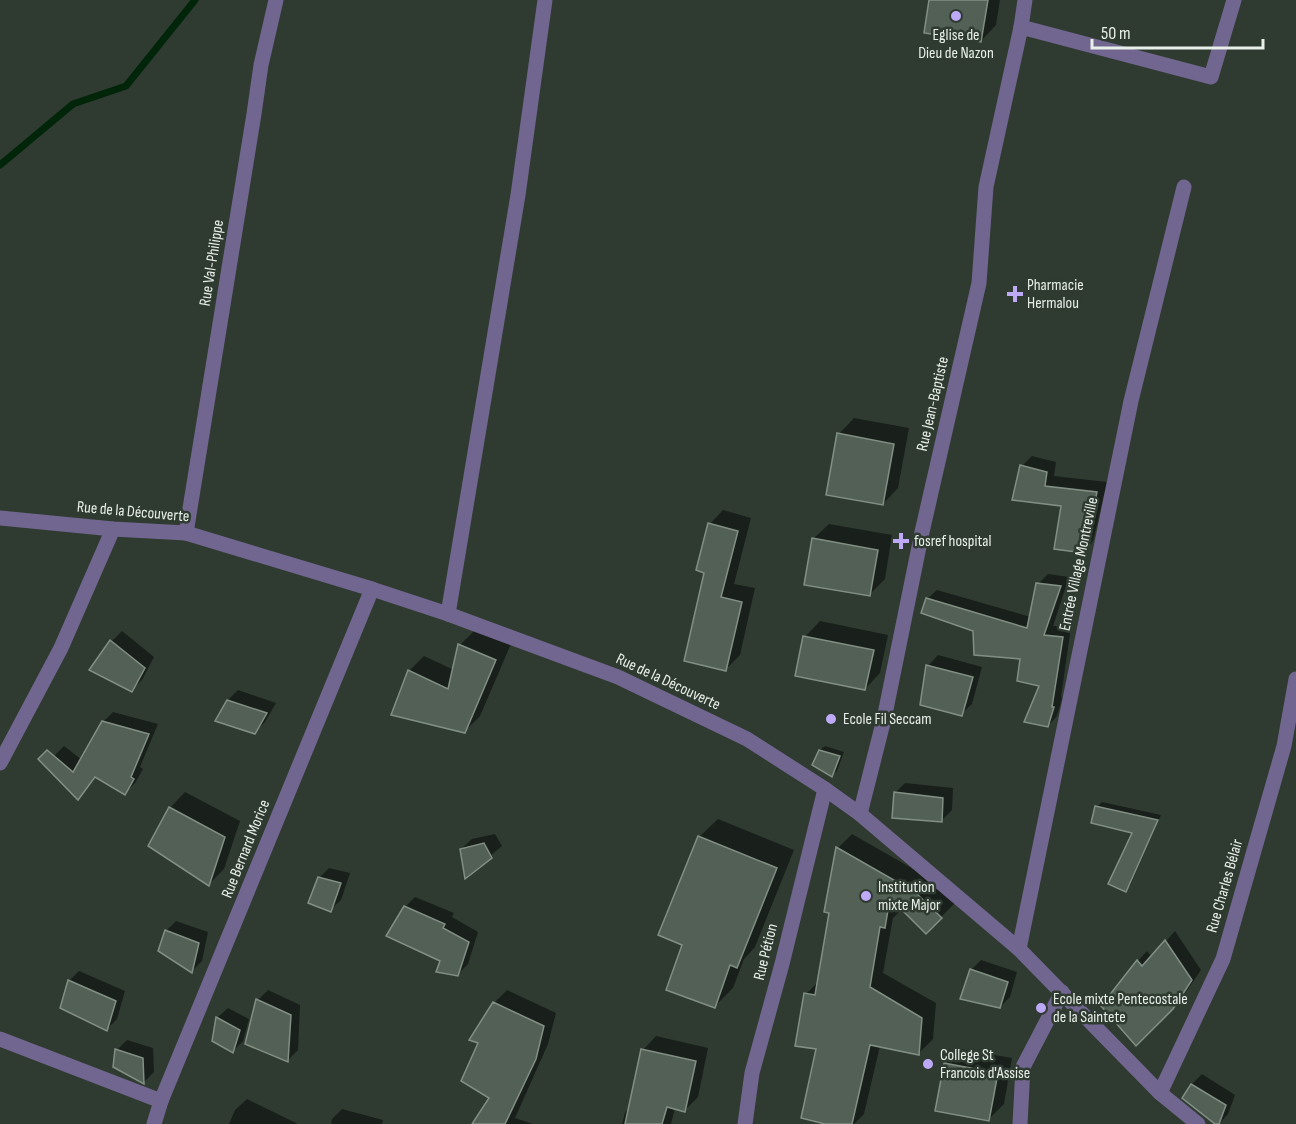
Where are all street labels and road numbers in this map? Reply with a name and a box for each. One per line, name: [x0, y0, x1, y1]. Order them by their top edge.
street label: Rue Val-Philippe: [196, 218, 228, 308]
street label: Rue Jean-Baptiste: [913, 355, 953, 453]
street label: Entrée Village Montreville: [1056, 496, 1102, 632]
street label: Rue de la Découverte: [76, 498, 190, 526]
street label: Rue de la Découverte: [613, 650, 723, 714]
street label: Rue Bernard Morice: [218, 797, 274, 901]
street label: Rue Charles Bélair: [1203, 837, 1248, 935]
street label: Rue Pétion: [750, 922, 782, 982]

